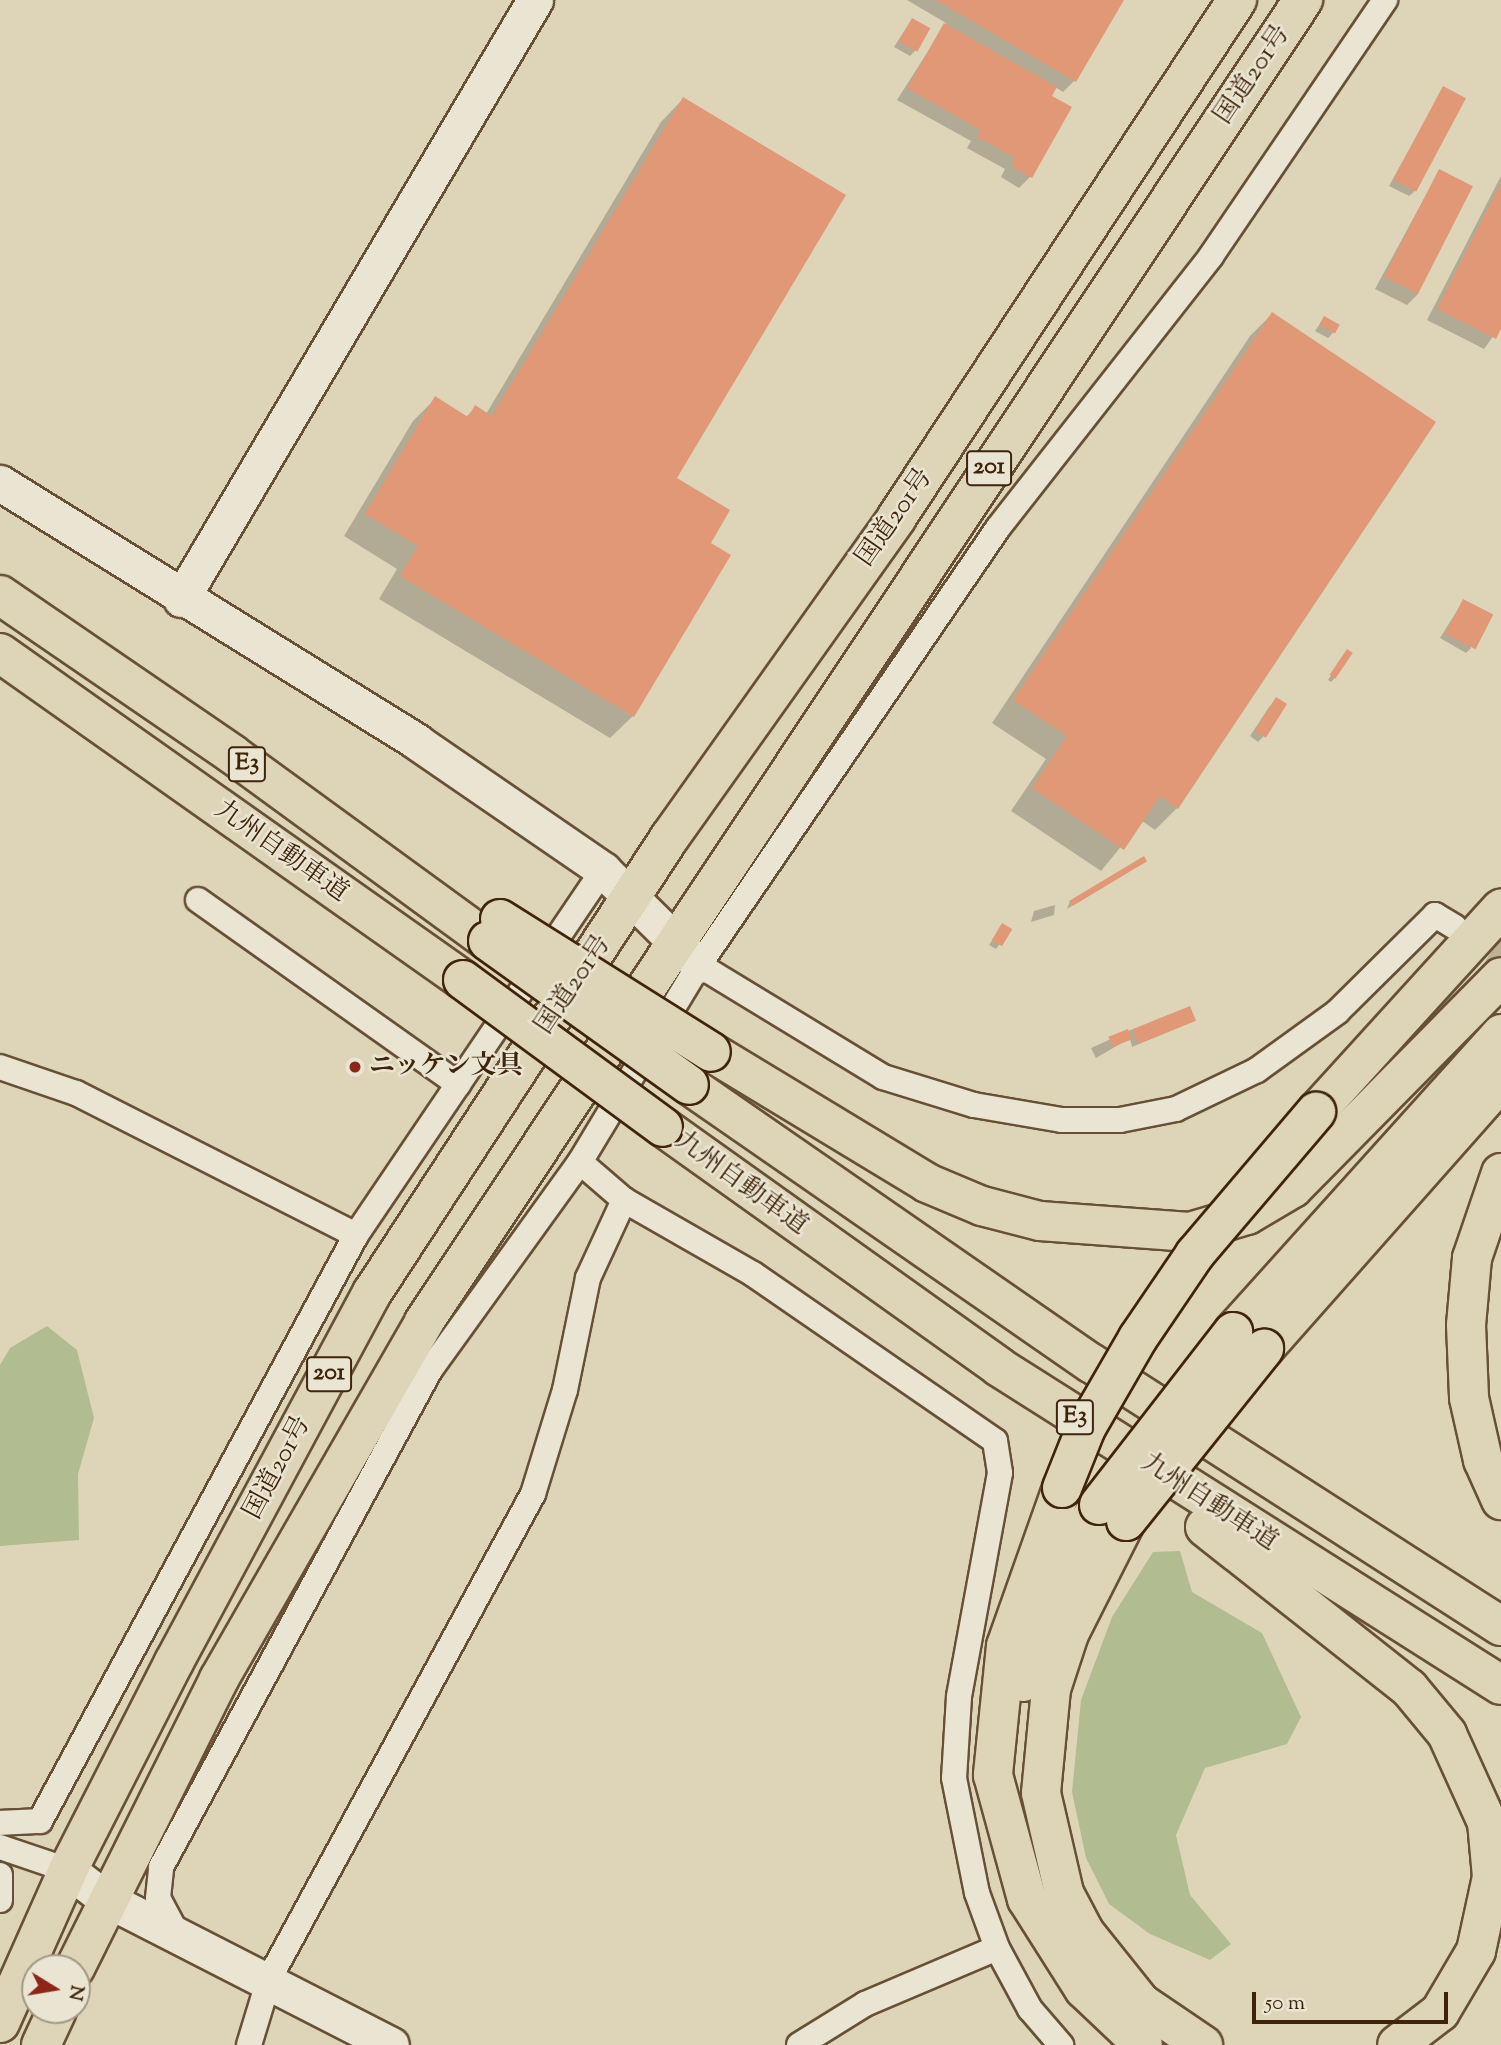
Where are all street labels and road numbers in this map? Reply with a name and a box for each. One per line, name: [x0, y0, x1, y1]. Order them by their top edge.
street label: 国道201号: [1209, 20, 1297, 130]
road number: 201: [964, 448, 1014, 489]
street label: 国道201号: [850, 463, 940, 573]
road number: E3: [228, 744, 266, 784]
street label: 九州自動車道: [208, 794, 354, 910]
street label: 国道201号: [530, 930, 618, 1040]
street label: 九州自動車道: [669, 1126, 813, 1242]
road number: 201: [304, 1354, 354, 1394]
road number: E3: [1056, 1396, 1094, 1437]
street label: 国道201号: [238, 1411, 318, 1525]
street label: 九州自動車道: [1135, 1447, 1283, 1559]

